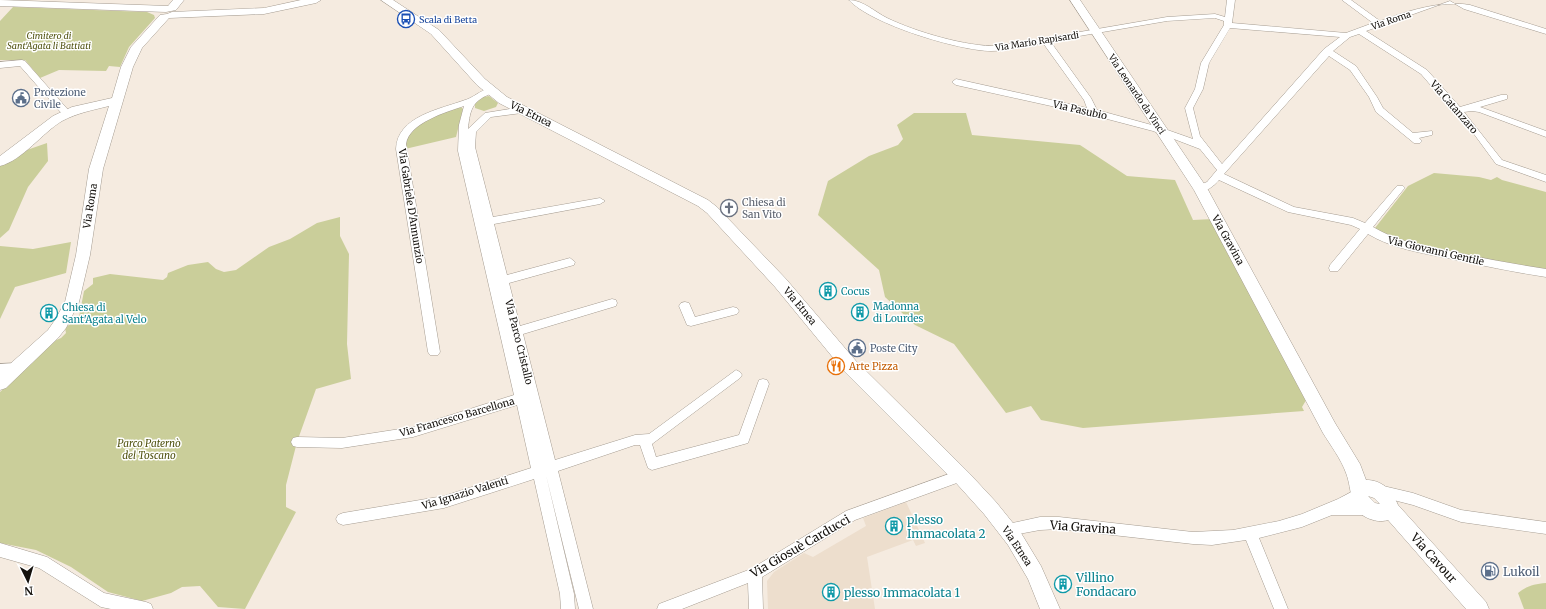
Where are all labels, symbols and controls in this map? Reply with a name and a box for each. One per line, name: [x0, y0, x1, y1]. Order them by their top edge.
street label: Via Roma: [1369, 8, 1412, 32]
bus stop icon: Scala di Betta: [396, 9, 416, 29]
place label: Scala di Betta: [419, 14, 477, 25]
street label: Via Mario Rapisardi: [993, 29, 1080, 53]
park label: Cimitero di Sant'Agata li Battiati: [7, 30, 91, 51]
street label: Via Leonardo da Vinci: [1106, 51, 1168, 136]
street label: Via Catanzaro: [1427, 77, 1481, 136]
place label: Protezione Civile: [34, 86, 86, 111]
public building icon: Protezione Civile: [11, 88, 31, 108]
street label: Via Pasubio: [1051, 97, 1108, 123]
street label: Via Etnea: [507, 98, 555, 130]
street label: Via Gabriele D'Annunzio: [395, 147, 427, 265]
street label: Via Roma: [80, 182, 100, 230]
place label: Chiesa di San Vito: [742, 196, 786, 221]
church icon: Chiesa di San Vito: [719, 198, 739, 218]
street label: Via Gravina: [1208, 212, 1247, 268]
street label: Via Giovanni Gentile: [1386, 233, 1485, 268]
building icon: Cocus: [818, 281, 838, 301]
street label: Via Etnea: [780, 284, 820, 328]
place label: Cocus: [841, 285, 870, 298]
street label: Via Parco Cristallo: [502, 297, 536, 386]
place label: Madonna di Lourdes: [873, 300, 924, 325]
place label: Chiesa di Sant'Agata al Velo: [62, 301, 147, 326]
building icon: Madonna di Lourdes: [850, 302, 870, 322]
building icon: Chiesa di Sant'Agata al Velo: [39, 303, 59, 323]
public building icon: Poste City: [847, 338, 867, 358]
place label: Poste City: [870, 342, 918, 355]
restaurant icon: Arte Pizza: [826, 356, 846, 376]
place label: Arte Pizza: [848, 360, 899, 373]
street label: Via Francesco Barcellona: [397, 394, 517, 440]
park label: Parco Paternò del Toscano: [117, 437, 181, 462]
street label: Via Ignazio Valenti: [419, 474, 510, 513]
street label: Via Giosuè Carducci: [747, 511, 853, 581]
place label: plesso Immacolata 2: [907, 512, 986, 541]
building icon: plesso Immacolata 2: [884, 516, 904, 536]
street label: Via Gravina: [1048, 517, 1117, 537]
street label: Via Etnea: [998, 523, 1035, 569]
street label: Via Cavour: [1407, 529, 1461, 586]
north arrow: [8, 561, 48, 601]
fuel station icon: Lukoil: [1480, 561, 1500, 581]
place label: Lukoil: [1503, 564, 1540, 579]
place label: Villino Fondacaro: [1075, 570, 1136, 599]
building icon: Villino Fondacaro: [1053, 574, 1073, 594]
building icon: plesso Immacolata 1: [821, 582, 841, 602]
text: N: [24, 584, 34, 598]
place label: plesso Immacolata 1: [844, 585, 960, 600]

